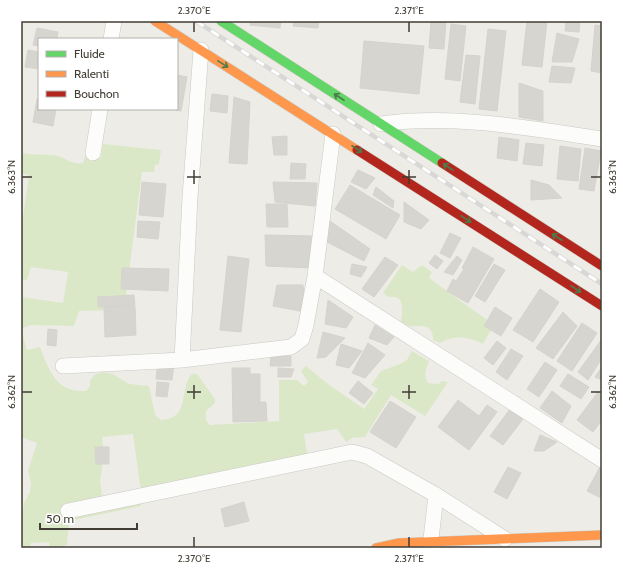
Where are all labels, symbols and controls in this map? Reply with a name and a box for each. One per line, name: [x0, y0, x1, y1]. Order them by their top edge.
text: 2.370°E: [177, 4, 211, 17]
text: 2.371°E: [394, 4, 424, 17]
legend: [38, 38, 178, 110]
text: Fluide: [74, 46, 105, 61]
one-way arrow: [218, 60, 229, 68]
text: Ralenti: [74, 66, 109, 81]
text: Bouchon: [74, 86, 120, 101]
one-way arrow: [334, 93, 345, 101]
one-way arrow: [351, 145, 363, 153]
text: 6.363°N: [5, 160, 18, 194]
text: 6.363°N: [606, 160, 619, 194]
one-way arrow: [443, 163, 454, 171]
one-way arrow: [460, 215, 472, 223]
one-way arrow: [552, 233, 563, 242]
one-way arrow: [570, 285, 582, 293]
text: 6.362°N: [5, 375, 18, 409]
text: 6.362°N: [606, 375, 619, 409]
scale bar: [40, 505, 137, 531]
text: 50 m: [46, 511, 74, 526]
text: 2.370°E: [177, 552, 211, 565]
text: 2.371°E: [394, 552, 424, 565]

